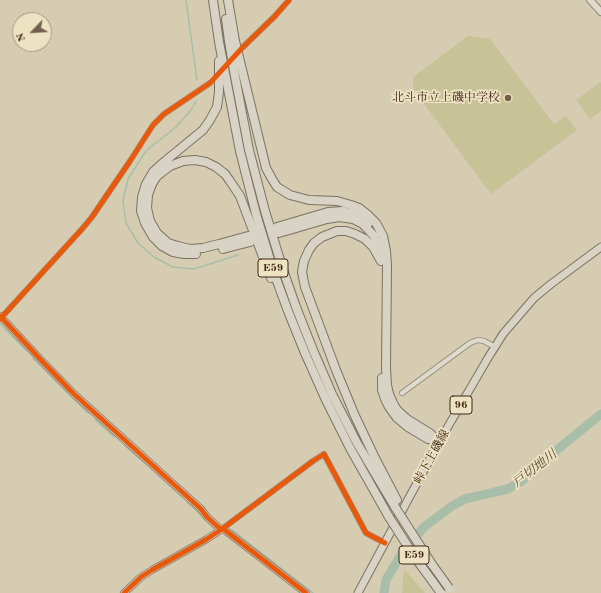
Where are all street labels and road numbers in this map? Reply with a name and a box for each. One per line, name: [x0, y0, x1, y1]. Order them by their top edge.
road number: E59: [258, 259, 288, 277]
road number: 96: [450, 396, 472, 414]
street label: 峠下上磯線: [411, 427, 453, 487]
road number: E59: [399, 546, 429, 564]

